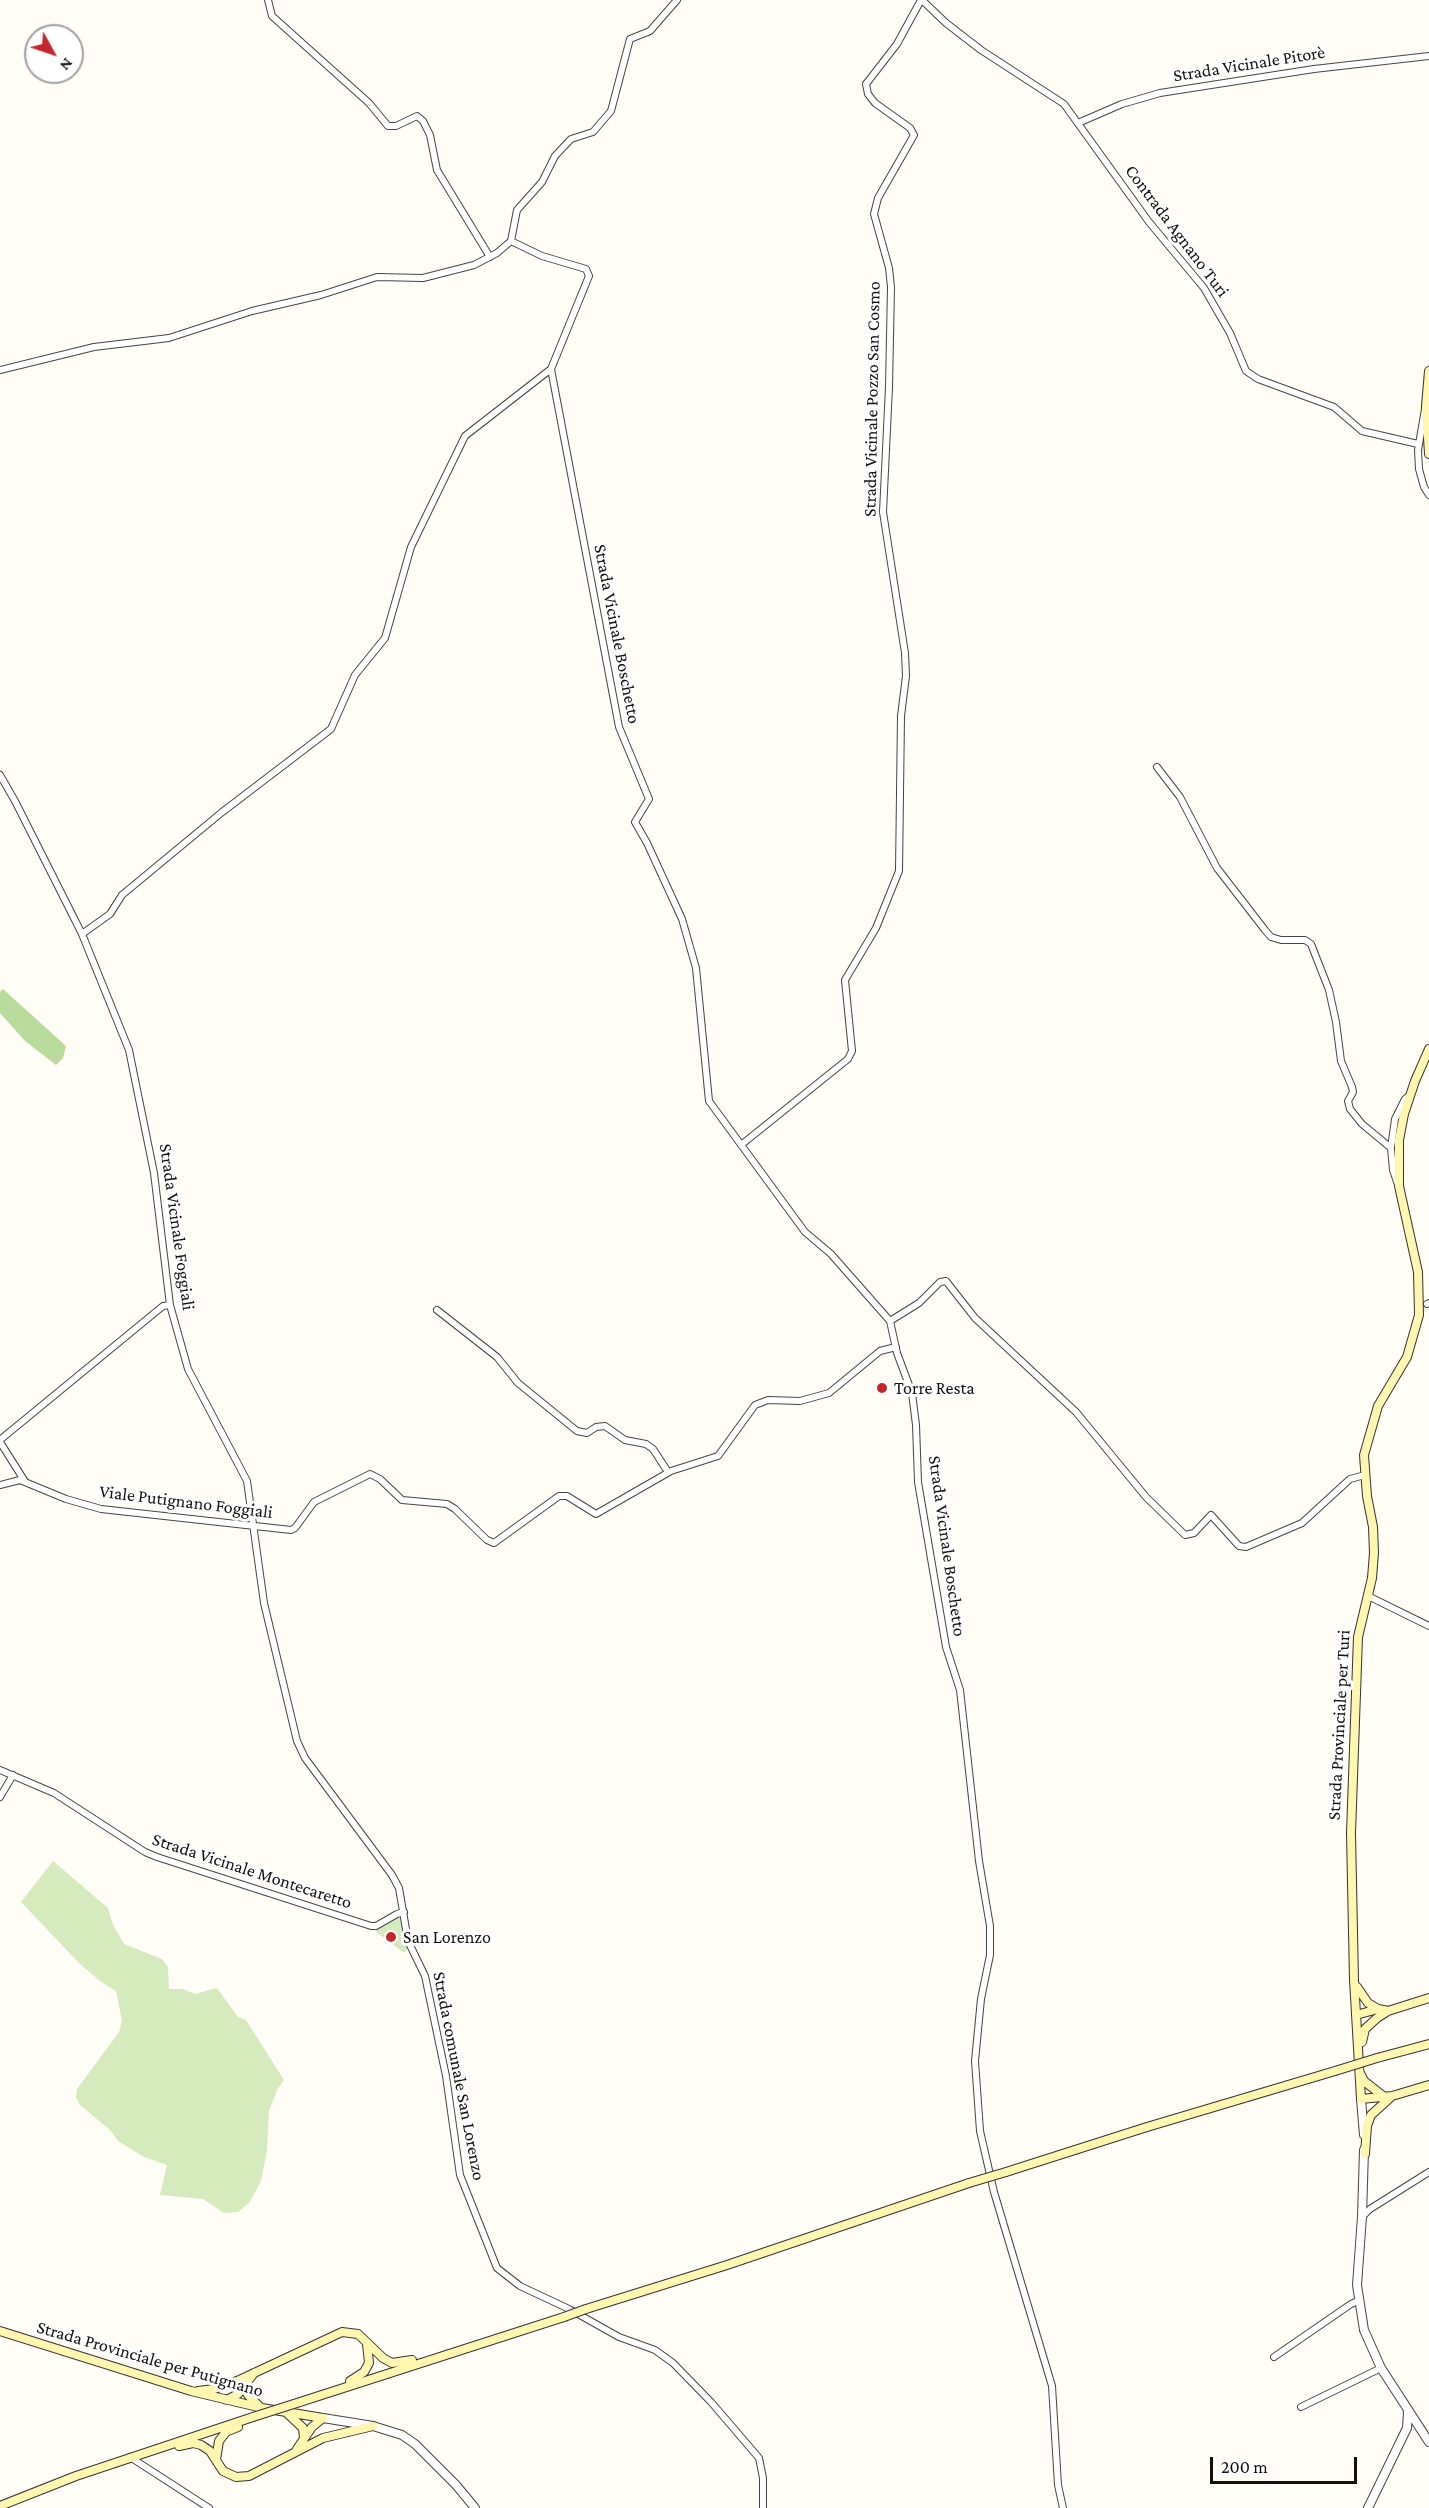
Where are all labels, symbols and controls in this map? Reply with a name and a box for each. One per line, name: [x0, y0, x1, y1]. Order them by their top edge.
north arrow: [24, 24, 84, 84]
street label: Strada Vicinale Pitorè: [1172, 41, 1326, 87]
text: N: [57, 55, 77, 74]
street label: Contrada Agnano Turi: [1120, 161, 1234, 301]
street label: Strada Vicinale Pozzo San Cosmo: [859, 281, 885, 517]
street label: Strada Vicinale Boschetto: [589, 542, 645, 726]
street label: Strada Vicinale Foggiali: [155, 1142, 199, 1312]
place label: Torre Resta: [894, 1377, 975, 1399]
marker: Torre Resta: [875, 1381, 889, 1395]
street label: Strada Vicinale Boschetto: [924, 1454, 970, 1638]
street label: Viale Putignano Foggiali: [98, 1481, 274, 1523]
street label: Strada Provinciale per Turi: [1323, 1629, 1355, 1821]
street label: Strada Vicinale Montecaretto: [149, 1829, 355, 1913]
place label: San Lorenzo: [403, 1926, 491, 1948]
marker: San Lorenzo: [384, 1930, 398, 1944]
street label: Strada comunale San Lorenzo: [428, 1970, 490, 2182]
street label: Strada Provinciale per Putignano: [34, 2316, 266, 2402]
scale bar: [1213, 2445, 1360, 2483]
text: 200 m: [1221, 2457, 1268, 2477]

